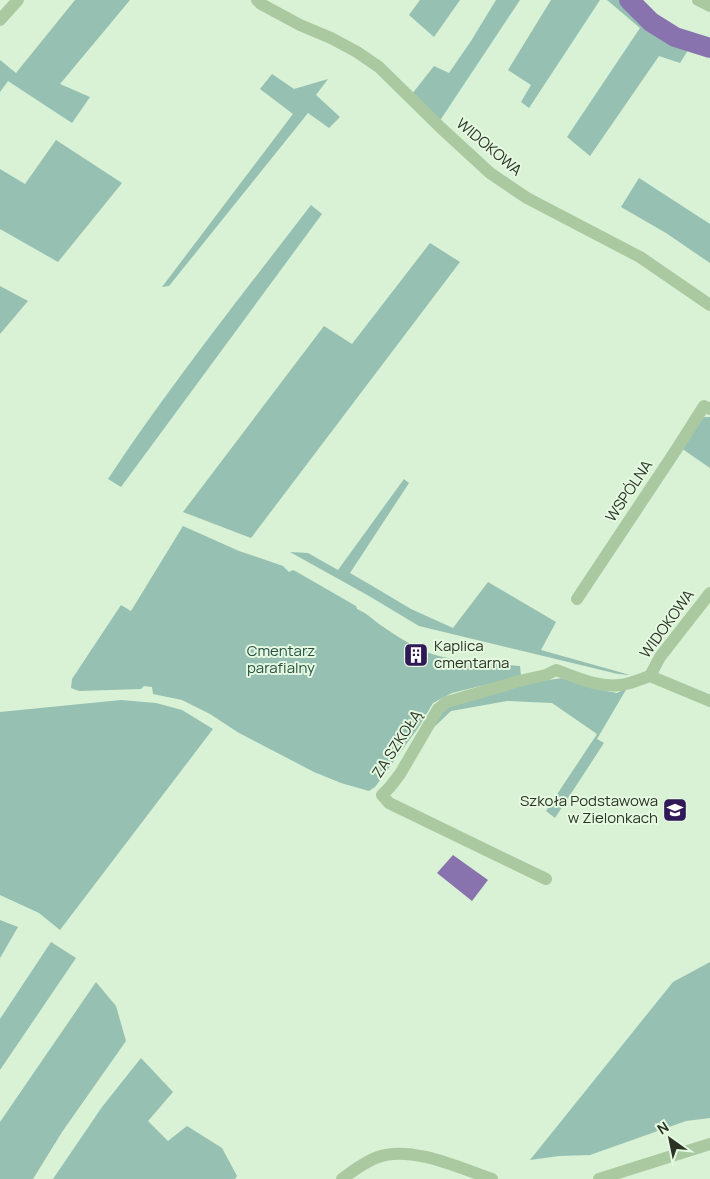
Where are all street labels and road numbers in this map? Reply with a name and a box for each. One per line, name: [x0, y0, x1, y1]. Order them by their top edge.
street label: WIDOKOWA: [452, 113, 527, 181]
street label: WSPÓLNA: [600, 455, 657, 526]
street label: WIDOKOWA: [635, 585, 699, 662]
street label: ZA SZKOŁĄ: [367, 705, 427, 782]

